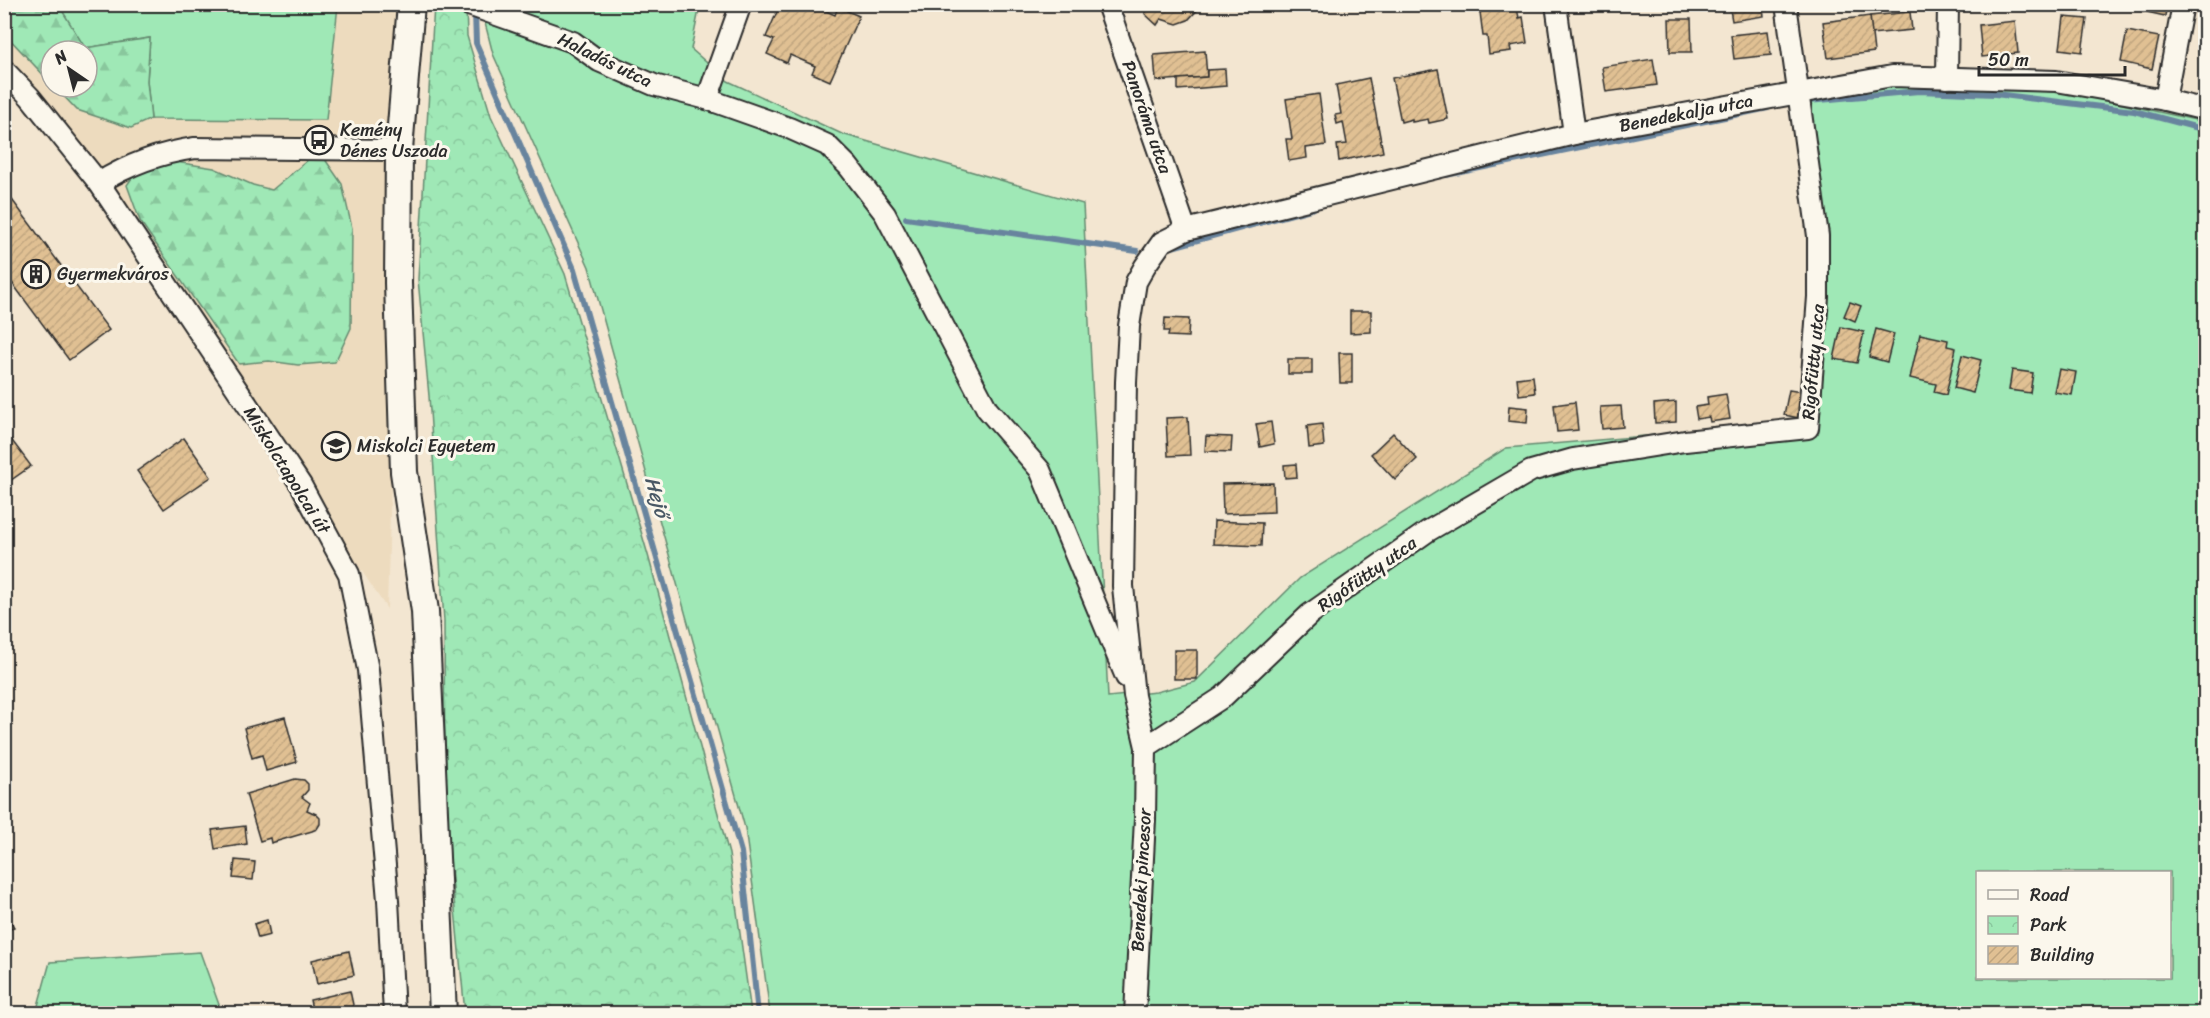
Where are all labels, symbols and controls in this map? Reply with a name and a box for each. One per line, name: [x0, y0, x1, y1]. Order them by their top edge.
street label: Haladás utca: [552, 23, 658, 97]
north arrow: [39, 39, 99, 99]
scale bar: [1979, 39, 2124, 77]
text: N: [47, 42, 74, 73]
text: 50 m: [1988, 44, 2029, 76]
street label: Panoráma utca: [1113, 56, 1182, 179]
street label: Benedekalja utca: [1616, 84, 1756, 142]
place label: Kemény Dénes Uszoda: [340, 114, 447, 167]
bus stop icon: Kemény Dénes Uszoda: [303, 124, 335, 156]
building icon: Gyermekváros: [20, 258, 52, 290]
place label: Gyermekváros: [57, 258, 170, 290]
street label: Rigófütty utca: [1792, 302, 1834, 421]
street label: Miskolctapolcai út: [235, 400, 340, 541]
school or university icon: Miskolci Egyetem: [320, 430, 352, 462]
place label: Miskolci Egyetem: [357, 430, 496, 462]
water label: Hejő: [635, 472, 681, 526]
street label: Rigófütty utca: [1310, 527, 1424, 620]
street label: Benedeki pincesor: [1121, 806, 1161, 953]
legend: [1976, 871, 2171, 979]
text: Road: [2030, 879, 2070, 911]
text: Park: [2030, 909, 2067, 941]
text: Building: [2030, 939, 2094, 971]

